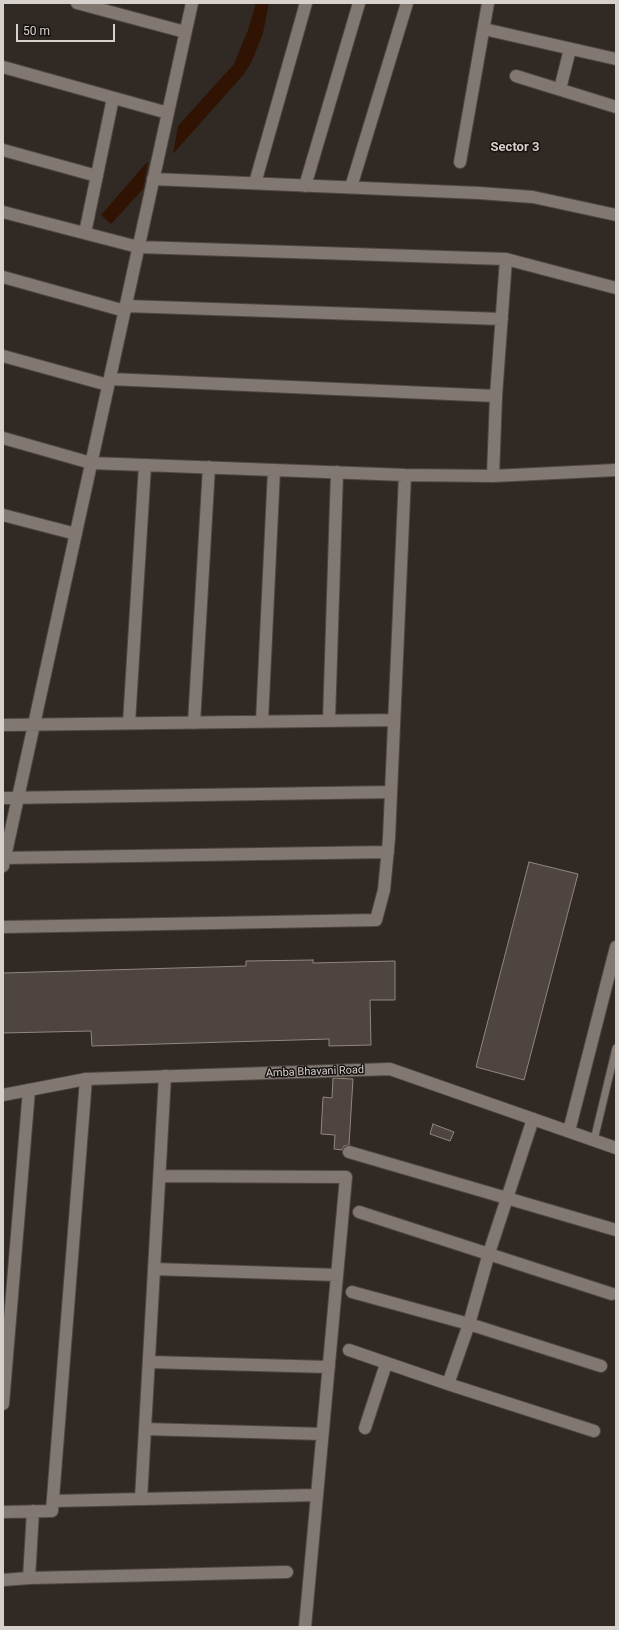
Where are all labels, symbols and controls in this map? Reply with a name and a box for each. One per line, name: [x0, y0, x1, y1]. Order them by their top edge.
scale bar: [18, 16, 117, 42]
text: 50 m: [23, 24, 50, 38]
district label: Sector 3: [491, 140, 539, 156]
street label: Amba Bhavani Road: [266, 1064, 364, 1080]

